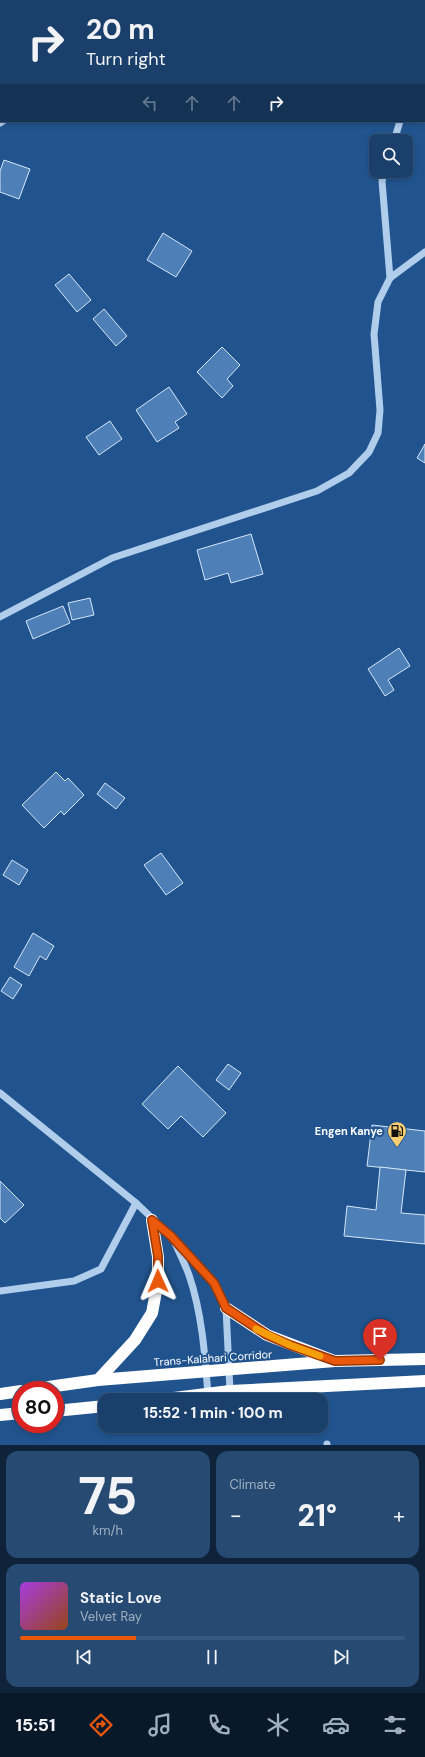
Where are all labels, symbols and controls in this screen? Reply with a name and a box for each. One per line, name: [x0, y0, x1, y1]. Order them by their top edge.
text: 20 m: [86, 11, 155, 48]
icon: right: [20, 16, 72, 68]
text: Turn right: [86, 47, 166, 71]
icon: left: [139, 92, 161, 114]
icon: ahead: [181, 92, 203, 114]
icon: ahead: [223, 92, 245, 114]
icon: right: [265, 92, 287, 114]
map controls: [369, 134, 413, 178]
button: search: [369, 134, 413, 178]
fuel station icon: Engen Kanye: [386, 1120, 408, 1148]
place label: Engen Kanye: [315, 1124, 383, 1138]
position arrow: [137, 1260, 179, 1302]
pin: [363, 1319, 397, 1360]
icon: arrive: [369, 1325, 391, 1347]
street label: Trans-Kalahari Corridor: [153, 1347, 273, 1369]
speed limit sign: 80: [12, 1381, 64, 1433]
text: 15:52 · 1 min · 100 m: [143, 1403, 283, 1423]
text: 75: [78, 1462, 137, 1530]
text: Climate: [230, 1476, 276, 1493]
text: 21°: [298, 1496, 337, 1535]
text: −: [230, 1501, 242, 1530]
text: +: [393, 1501, 405, 1530]
text: km/h: [92, 1522, 123, 1539]
text: Static Love: [80, 1588, 161, 1608]
text: Velvet Ray: [80, 1608, 142, 1625]
icon: previous: [73, 1646, 95, 1668]
icon: pause: [201, 1646, 223, 1668]
icon: next: [330, 1646, 352, 1668]
icon: directions: [87, 1711, 115, 1739]
icon: music: [146, 1711, 174, 1739]
icon: phone: [205, 1711, 233, 1739]
icon: climate: [264, 1711, 292, 1739]
icon: car: [322, 1711, 350, 1739]
icon: filters: [381, 1711, 409, 1739]
text: 15:51: [15, 1713, 56, 1737]

